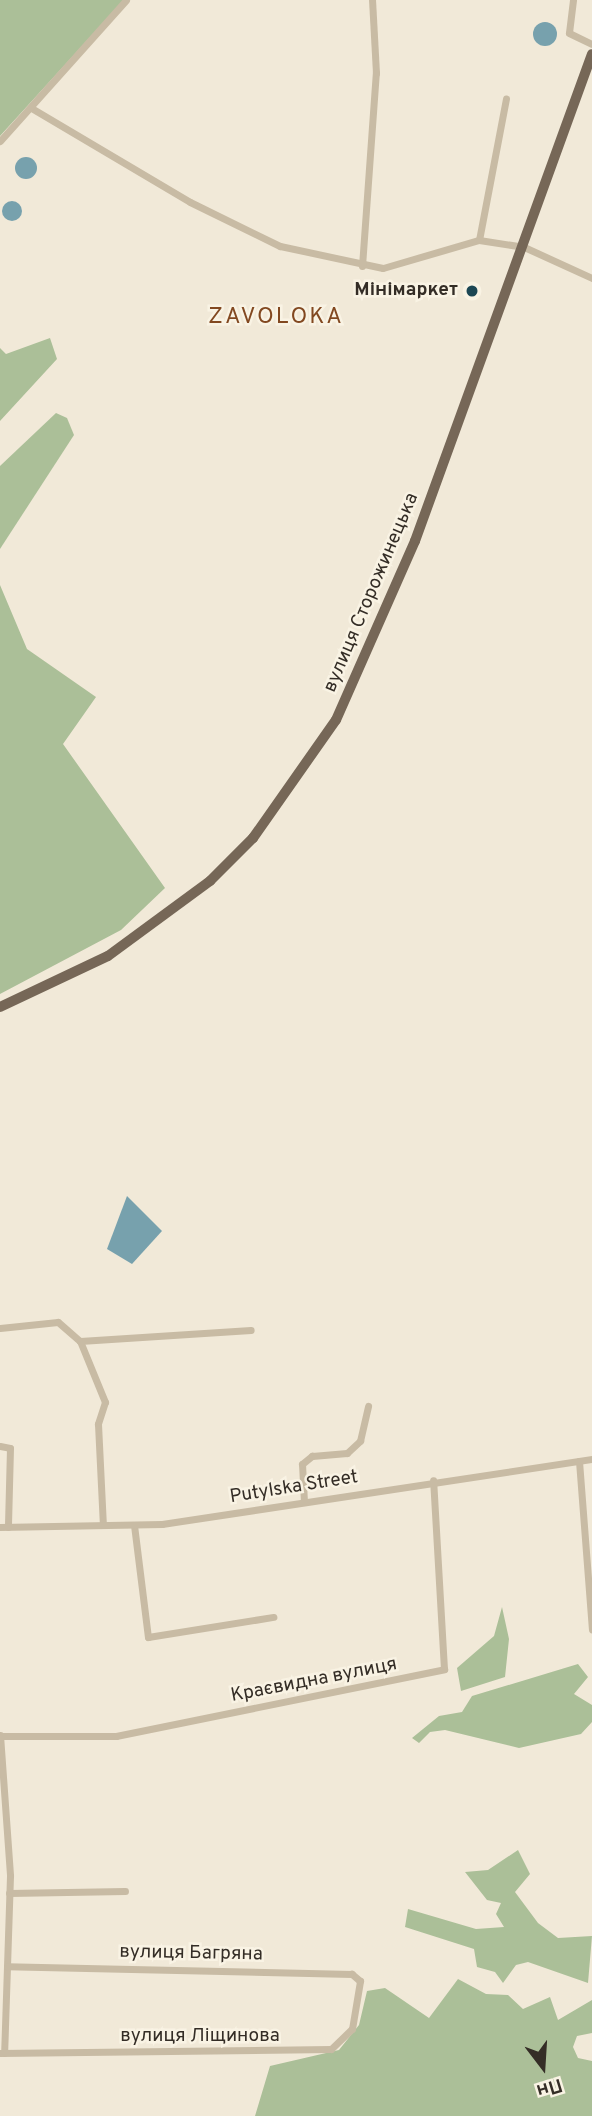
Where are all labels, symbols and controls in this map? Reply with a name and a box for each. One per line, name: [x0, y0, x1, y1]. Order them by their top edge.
place label: Мінімаркет: [354, 280, 458, 302]
marker: Мінімаркет: [464, 283, 480, 299]
district label: ZAVOLOKA: [209, 304, 343, 332]
street label: вулиця Сторожинецька: [320, 490, 424, 696]
street label: Putylska Street: [228, 1467, 360, 1509]
street label: Краєвидна вулиця: [229, 1654, 399, 1708]
street label: вулиця Багряна: [119, 1941, 263, 1967]
street label: вулиця Ліщинова: [120, 2026, 280, 2048]
north arrow: [508, 2032, 578, 2102]
text: Пн: [533, 2072, 565, 2102]

